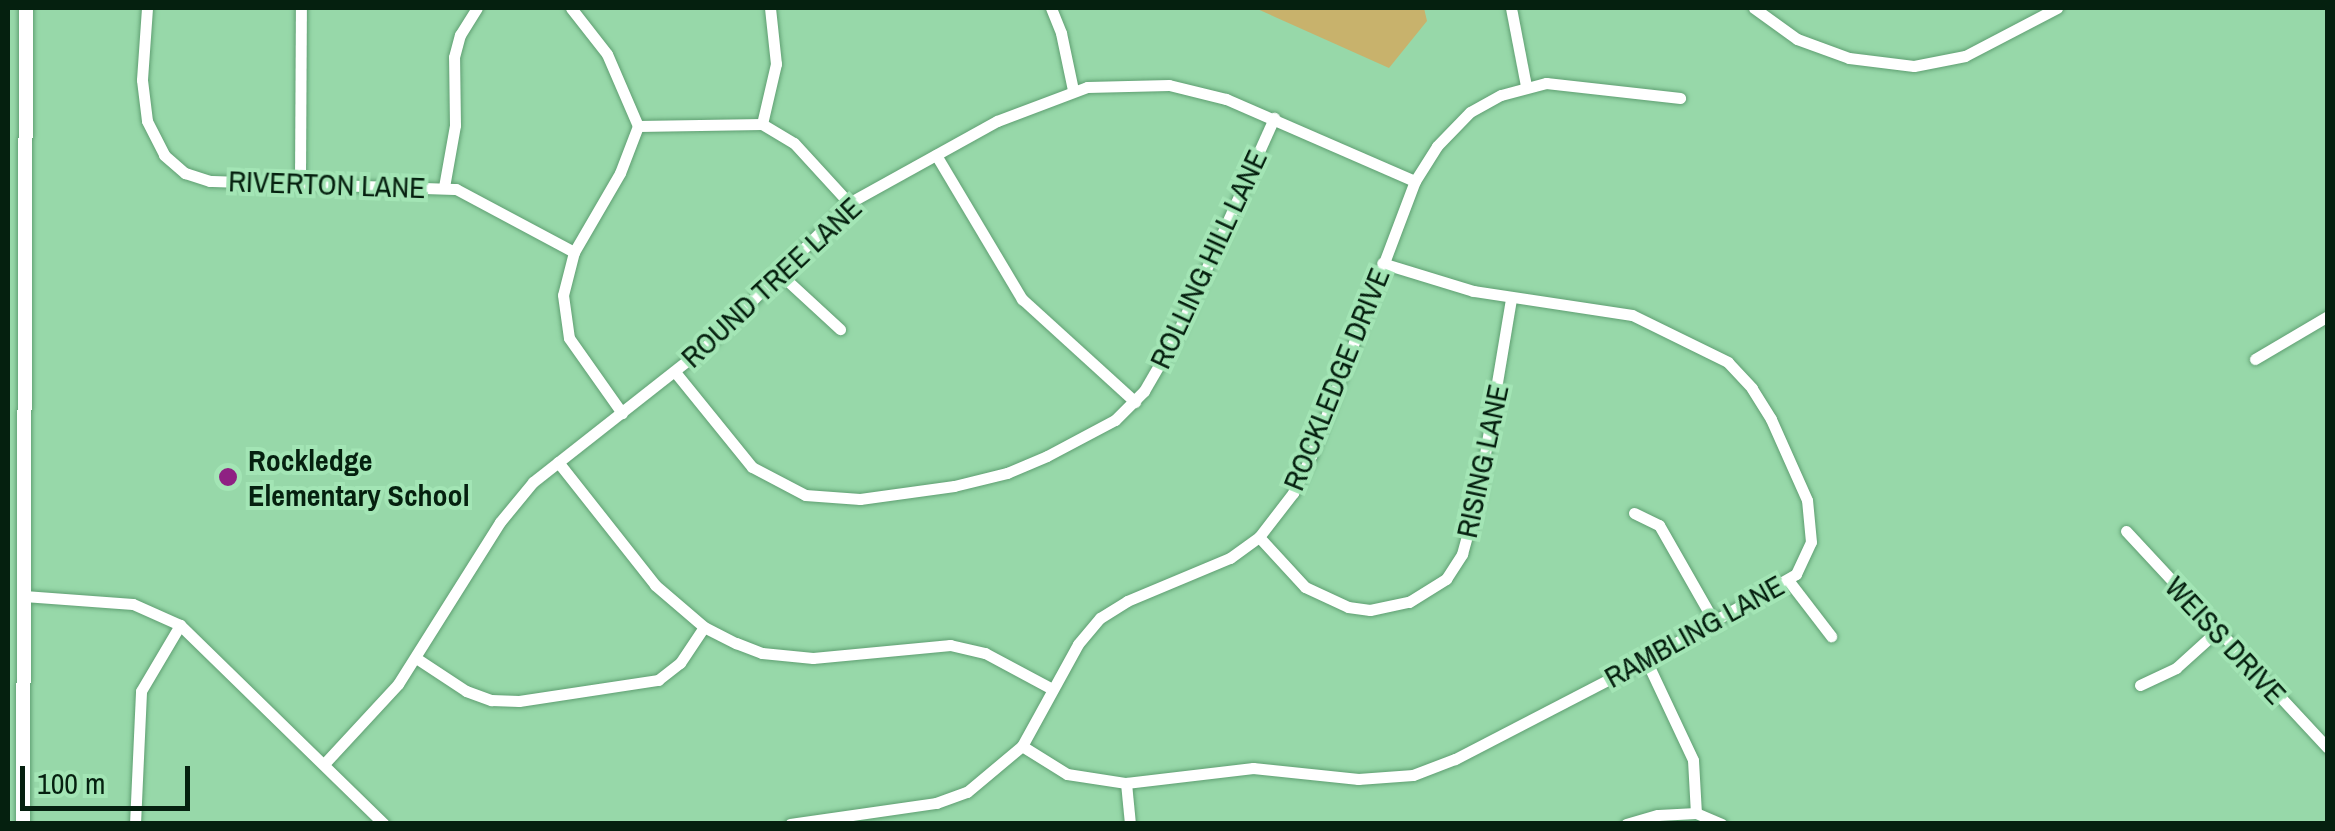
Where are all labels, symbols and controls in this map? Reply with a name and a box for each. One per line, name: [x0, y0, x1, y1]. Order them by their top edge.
street label: ROLLING HILL LANE: [1141, 144, 1275, 374]
street label: RIVERTON LANE: [228, 163, 426, 205]
street label: ROUND TREE LANE: [673, 189, 869, 375]
street label: ROCKLEDGE DRIVE: [1275, 263, 1397, 495]
street label: RISING LANE: [1448, 381, 1516, 541]
place label: Rockledge Elementary School: [248, 442, 469, 512]
marker: Rockledge Elementary School: [217, 466, 239, 488]
street label: RAMBLING LANE: [1598, 567, 1790, 695]
street label: WEISS DRIVE: [2158, 569, 2294, 711]
scale bar: [25, 746, 195, 808]
text: 100 m: [37, 763, 105, 803]

